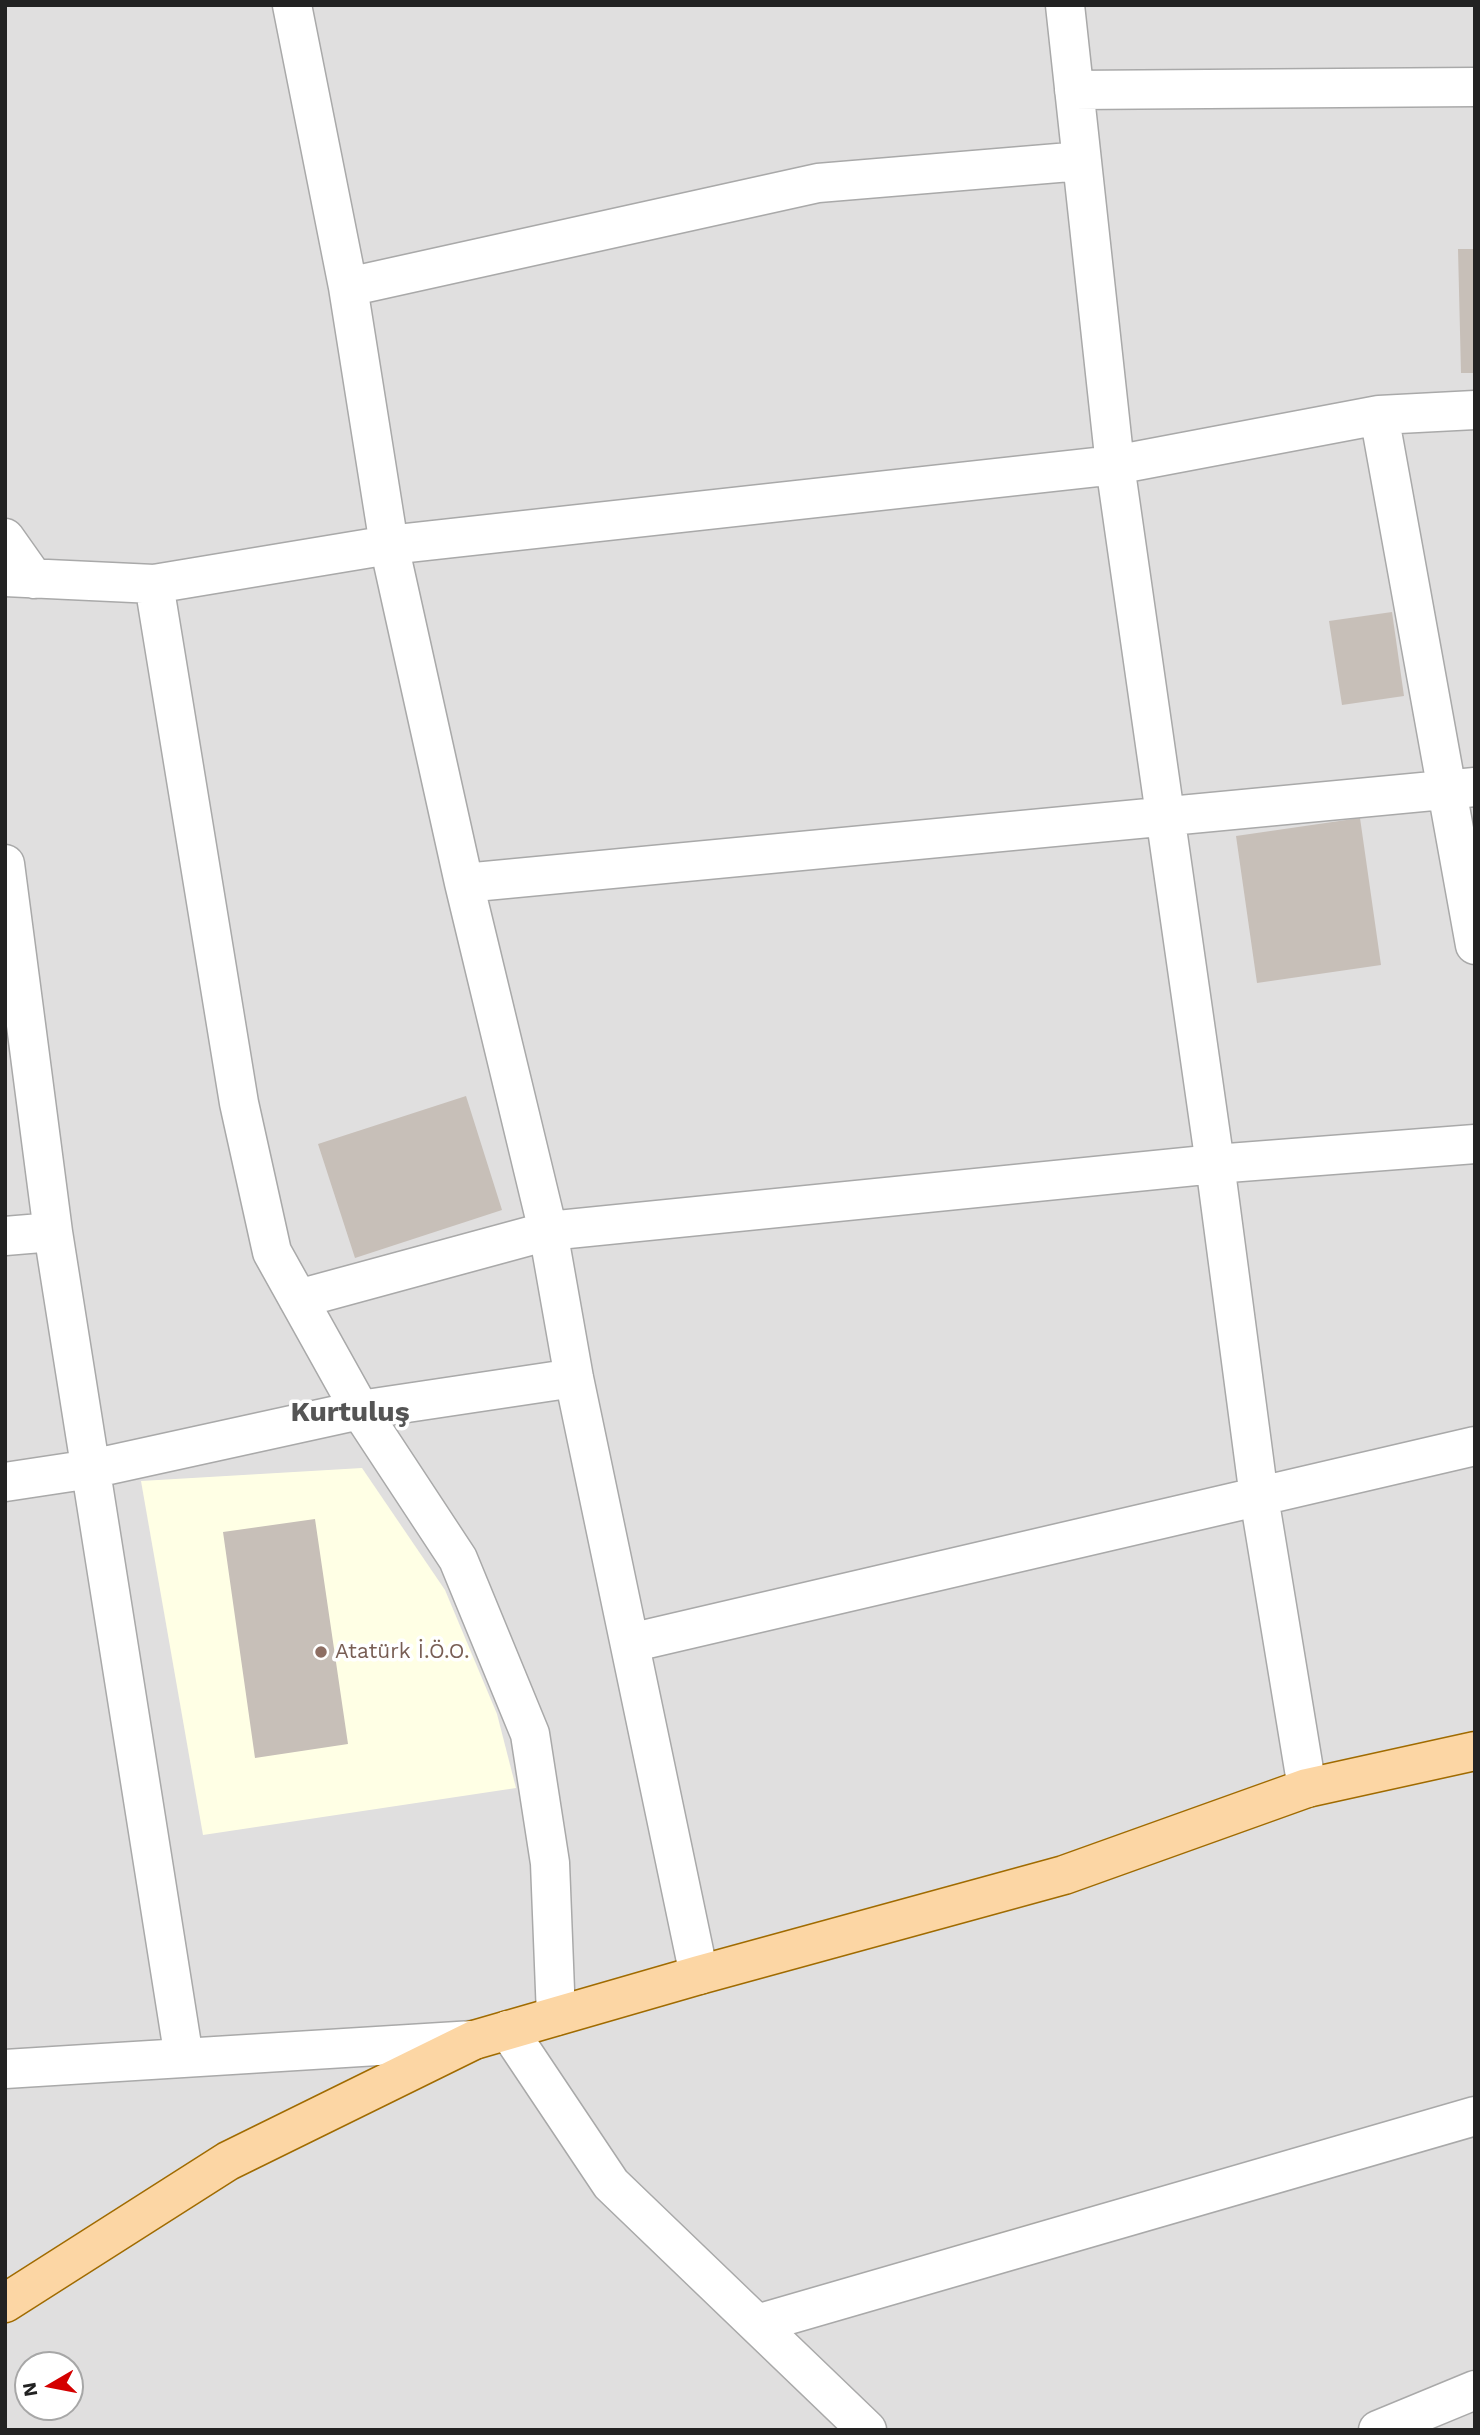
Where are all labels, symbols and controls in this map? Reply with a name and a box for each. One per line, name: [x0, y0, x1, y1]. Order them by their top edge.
district label: Kurtuluş: [290, 1396, 410, 1430]
place label: Atatürk İ.Ö.O.: [335, 1639, 469, 1665]
marker: Atatürk İ.Ö.O.: [313, 1644, 329, 1660]
north arrow: [14, 2351, 84, 2421]
text: N: [17, 2380, 42, 2398]

